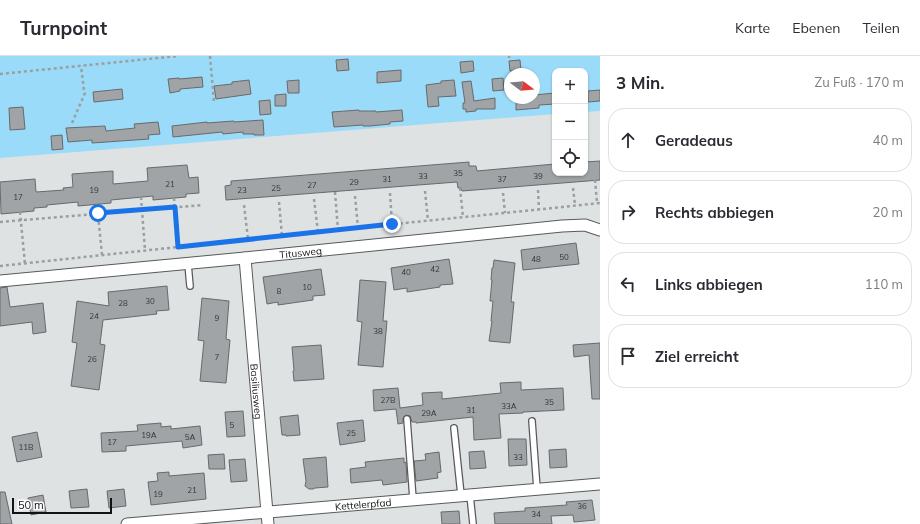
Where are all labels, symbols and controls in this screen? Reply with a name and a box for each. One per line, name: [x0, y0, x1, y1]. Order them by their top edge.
text: Turnpoint: [20, 16, 107, 40]
text: Karte: [735, 19, 770, 37]
text: Ebenen: [792, 19, 841, 37]
text: Teilen: [863, 19, 900, 37]
north arrow: [504, 68, 540, 104]
map controls: [552, 68, 588, 176]
button: +: [552, 68, 588, 104]
text: 3 Min.: [616, 72, 665, 93]
text: Zu Fuß · 170 m: [815, 74, 904, 90]
button: −: [552, 104, 588, 140]
icon: ahead: [617, 129, 639, 151]
text: Geradeaus: [655, 131, 733, 150]
text: 40 m: [873, 132, 903, 148]
button: locate: [552, 140, 588, 176]
house number: 35: [453, 168, 463, 178]
house number: 33: [418, 171, 428, 181]
house number: 39: [533, 171, 543, 181]
house number: 31: [382, 174, 392, 184]
house number: 37: [497, 174, 507, 184]
house number: 29: [349, 177, 359, 187]
house number: 21: [165, 179, 175, 189]
house number: 27: [307, 180, 317, 190]
house number: 25: [271, 183, 281, 193]
house number: 19: [89, 185, 99, 195]
house number: 23: [237, 185, 247, 195]
house number: 17: [13, 192, 23, 202]
icon: right: [617, 201, 639, 223]
text: Rechts abbiegen: [655, 203, 774, 222]
route start: [89, 204, 107, 222]
text: 20 m: [873, 204, 903, 220]
route end: [383, 215, 401, 233]
street label: Titusweg: [279, 244, 323, 261]
house number: 50: [559, 252, 569, 262]
house number: 48: [531, 254, 541, 264]
house number: 42: [430, 264, 440, 274]
house number: 40: [401, 267, 411, 277]
icon: left: [617, 273, 639, 295]
text: Links abbiegen: [655, 275, 763, 294]
text: 110 m: [865, 276, 903, 292]
house number: 10: [302, 282, 312, 292]
house number: 8: [277, 286, 282, 296]
house number: 30: [145, 296, 155, 306]
house number: 28: [118, 298, 128, 308]
house number: 24: [89, 311, 99, 321]
house number: 9: [215, 313, 220, 323]
house number: 38: [373, 326, 383, 336]
icon: arrive: [617, 345, 639, 367]
text: Ziel erreicht: [655, 347, 739, 366]
house number: 7: [215, 352, 220, 362]
house number: 26: [87, 354, 97, 364]
street label: Basiliusweg: [247, 363, 265, 420]
house number: 27B: [380, 395, 396, 405]
house number: 35: [544, 397, 554, 407]
house number: 33A: [501, 401, 517, 411]
house number: 31: [466, 405, 476, 415]
house number: 29A: [421, 408, 437, 418]
house number: 5: [230, 420, 235, 430]
house number: 25: [346, 428, 356, 438]
house number: 19A: [141, 430, 157, 440]
house number: 5A: [185, 432, 195, 442]
house number: 17: [107, 437, 117, 447]
house number: 11B: [18, 442, 34, 452]
house number: 33: [513, 452, 523, 462]
house number: 21: [187, 485, 197, 495]
house number: 19: [153, 489, 163, 499]
scale bar: [12, 496, 112, 515]
street label: Kettelerpfad: [334, 496, 392, 513]
text: 50 m: [18, 498, 44, 512]
house number: 36: [577, 501, 587, 511]
house number: 34: [531, 509, 541, 519]

